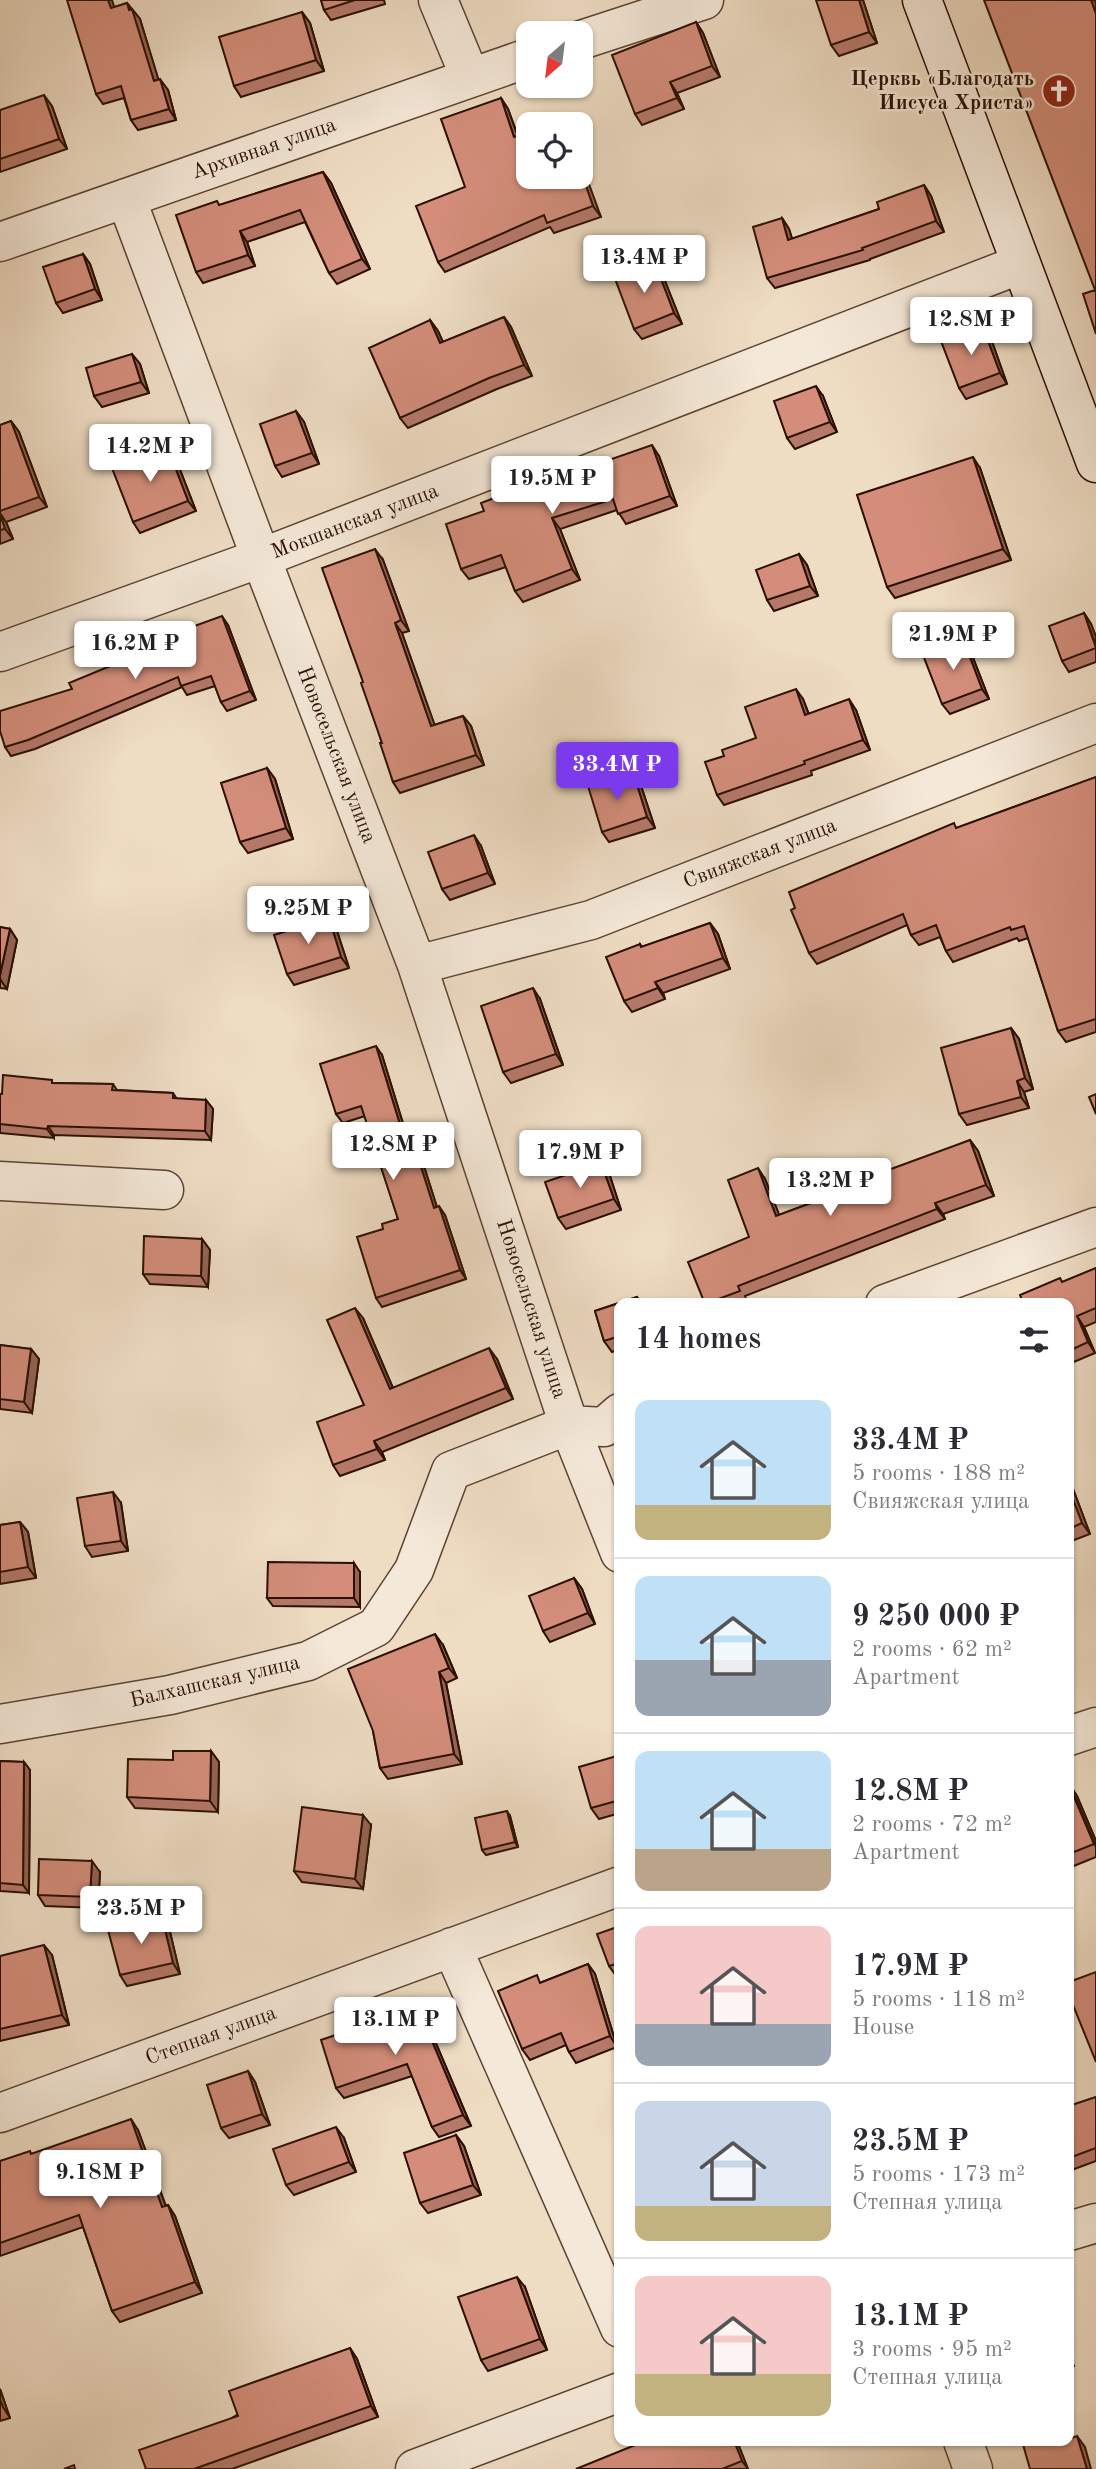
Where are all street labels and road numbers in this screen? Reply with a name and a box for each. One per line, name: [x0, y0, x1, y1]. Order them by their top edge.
street label: Архивная улица: [189, 114, 339, 184]
street label: Мокшанская улица: [269, 480, 441, 564]
street label: Новосельская улица: [293, 664, 379, 846]
street label: Свияжская улица: [681, 815, 839, 893]
street label: Новосельская улица: [492, 1217, 570, 1401]
street label: Балхашская улица: [128, 1652, 302, 1712]
street label: Степная улица: [143, 2003, 279, 2069]

